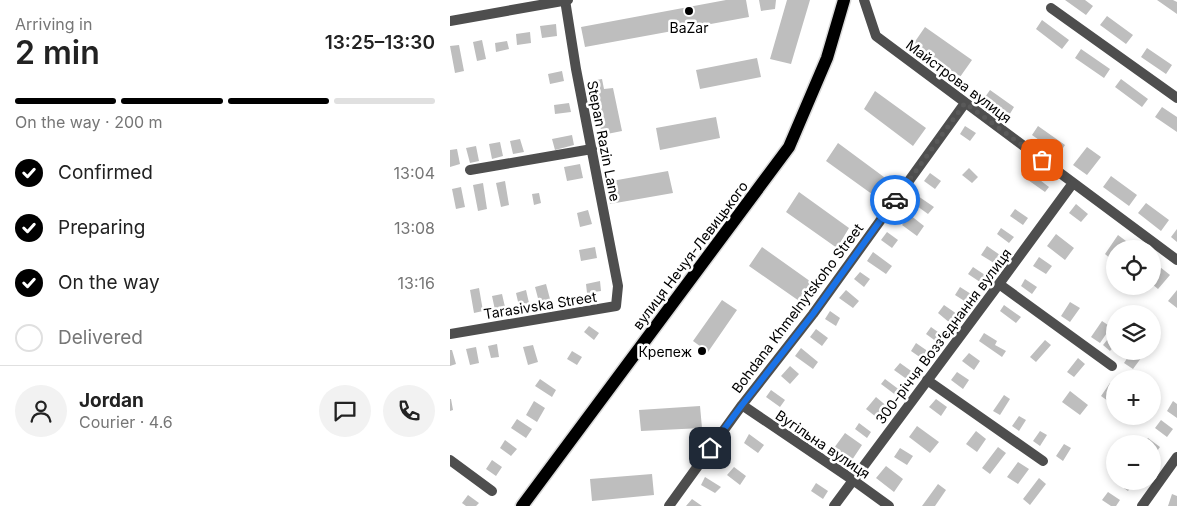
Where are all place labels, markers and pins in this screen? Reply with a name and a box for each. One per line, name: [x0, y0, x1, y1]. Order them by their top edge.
marker: BaZar: [683, 5, 695, 17]
place label: BaZar: [670, 19, 708, 36]
pin: [1021, 139, 1063, 181]
place label: Крепеж: [638, 343, 692, 360]
marker: Крепеж: [696, 345, 708, 357]
pin: [689, 427, 731, 469]

